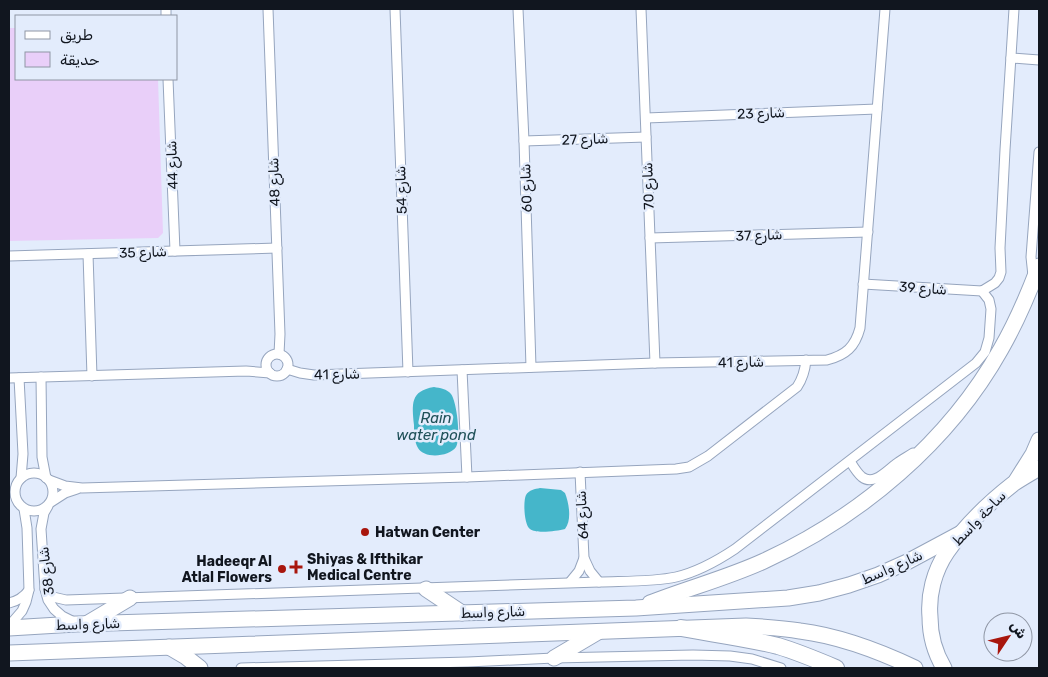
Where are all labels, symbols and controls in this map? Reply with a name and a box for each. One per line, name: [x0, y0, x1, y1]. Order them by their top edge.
legend: [15, 15, 178, 80]
text: طريق: [60, 26, 93, 44]
text: حديقة: [60, 51, 100, 69]
street label: شارع 23: [737, 104, 785, 125]
street label: شارع 27: [561, 130, 609, 151]
street label: شارع 44: [163, 140, 184, 190]
street label: شارع 48: [265, 157, 286, 207]
street label: شارع 70: [639, 162, 660, 210]
street label: شارع 60: [517, 163, 538, 213]
street label: شارع 54: [392, 165, 413, 214]
street label: شارع 37: [735, 226, 783, 247]
street label: شارع 35: [119, 243, 167, 264]
street label: شارع 39: [898, 278, 948, 301]
street label: شارع 41: [718, 354, 764, 373]
street label: شارع 41: [314, 366, 360, 385]
water label: Rain water pond: [396, 409, 477, 444]
street label: ساحة واسط: [949, 487, 1010, 549]
street label: شارع 64: [573, 490, 594, 540]
place label: Hatwan Center: [375, 524, 481, 541]
marker: Hatwan Center: [359, 526, 371, 538]
street label: شارع 38: [35, 546, 60, 596]
street label: شارع واسط: [859, 547, 926, 590]
place label: Shiyas & Ifthikar Medical Centre: [307, 551, 423, 584]
place label: Hadeeqr Al Atlal Flowers: [182, 553, 272, 586]
marker: Shiyas & Ifthikar Medical Centre: [289, 560, 303, 574]
marker: Hadeeqr Al Atlal Flowers: [276, 563, 288, 575]
street label: شارع واسط: [460, 603, 526, 624]
north arrow: [983, 612, 1033, 662]
street label: شارع واسط: [55, 615, 121, 636]
text: ش: [1006, 618, 1030, 642]

